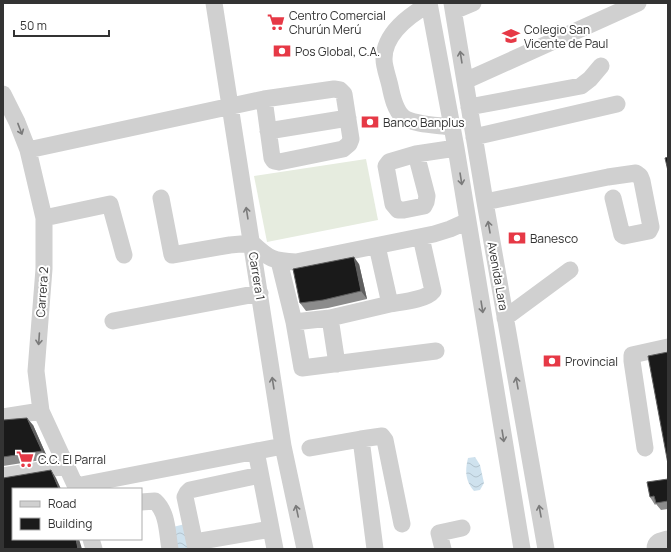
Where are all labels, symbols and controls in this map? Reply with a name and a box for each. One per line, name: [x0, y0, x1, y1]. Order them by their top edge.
place label: Centro Comercial Churún Merú: [289, 7, 386, 38]
scale bar: [14, 12, 109, 38]
supermarket icon: Centro Comercial Churún Merú: [266, 12, 286, 32]
text: 50 m: [20, 17, 47, 34]
place label: Colegio San Vicente de Paul: [524, 21, 608, 52]
school or university icon: Colegio San Vicente de Paul: [501, 26, 521, 46]
bank icon: Pos Global, C.A.: [272, 41, 292, 61]
place label: Pos Global, C.A.: [295, 43, 380, 60]
one-way arrow: [457, 51, 465, 64]
bank icon: Banco Banplus: [360, 112, 380, 132]
place label: Banco Banplus: [383, 114, 465, 131]
one-way arrow: [16, 123, 24, 135]
one-way arrow: [457, 172, 465, 185]
one-way arrow: [243, 207, 251, 220]
one-way arrow: [485, 221, 493, 234]
bank icon: Banesco: [507, 228, 527, 248]
place label: Banesco: [530, 230, 578, 247]
street label: Avenida Lara: [484, 240, 512, 312]
street label: Carrera 1: [245, 251, 269, 301]
street label: Carrera 2: [32, 266, 52, 318]
one-way arrow: [478, 301, 486, 314]
one-way arrow: [35, 332, 42, 345]
bank icon: Provincial: [542, 351, 562, 371]
place label: Provincial: [565, 353, 618, 370]
one-way arrow: [513, 376, 521, 389]
one-way arrow: [269, 377, 277, 390]
one-way arrow: [499, 429, 507, 442]
supermarket icon: C.C. El Parral: [15, 449, 35, 469]
place label: C.C. El Parral: [38, 451, 106, 468]
legend: [12, 488, 142, 540]
text: Road: [48, 495, 76, 512]
one-way arrow: [535, 504, 543, 517]
one-way arrow: [292, 505, 300, 518]
text: Building: [48, 515, 92, 532]

